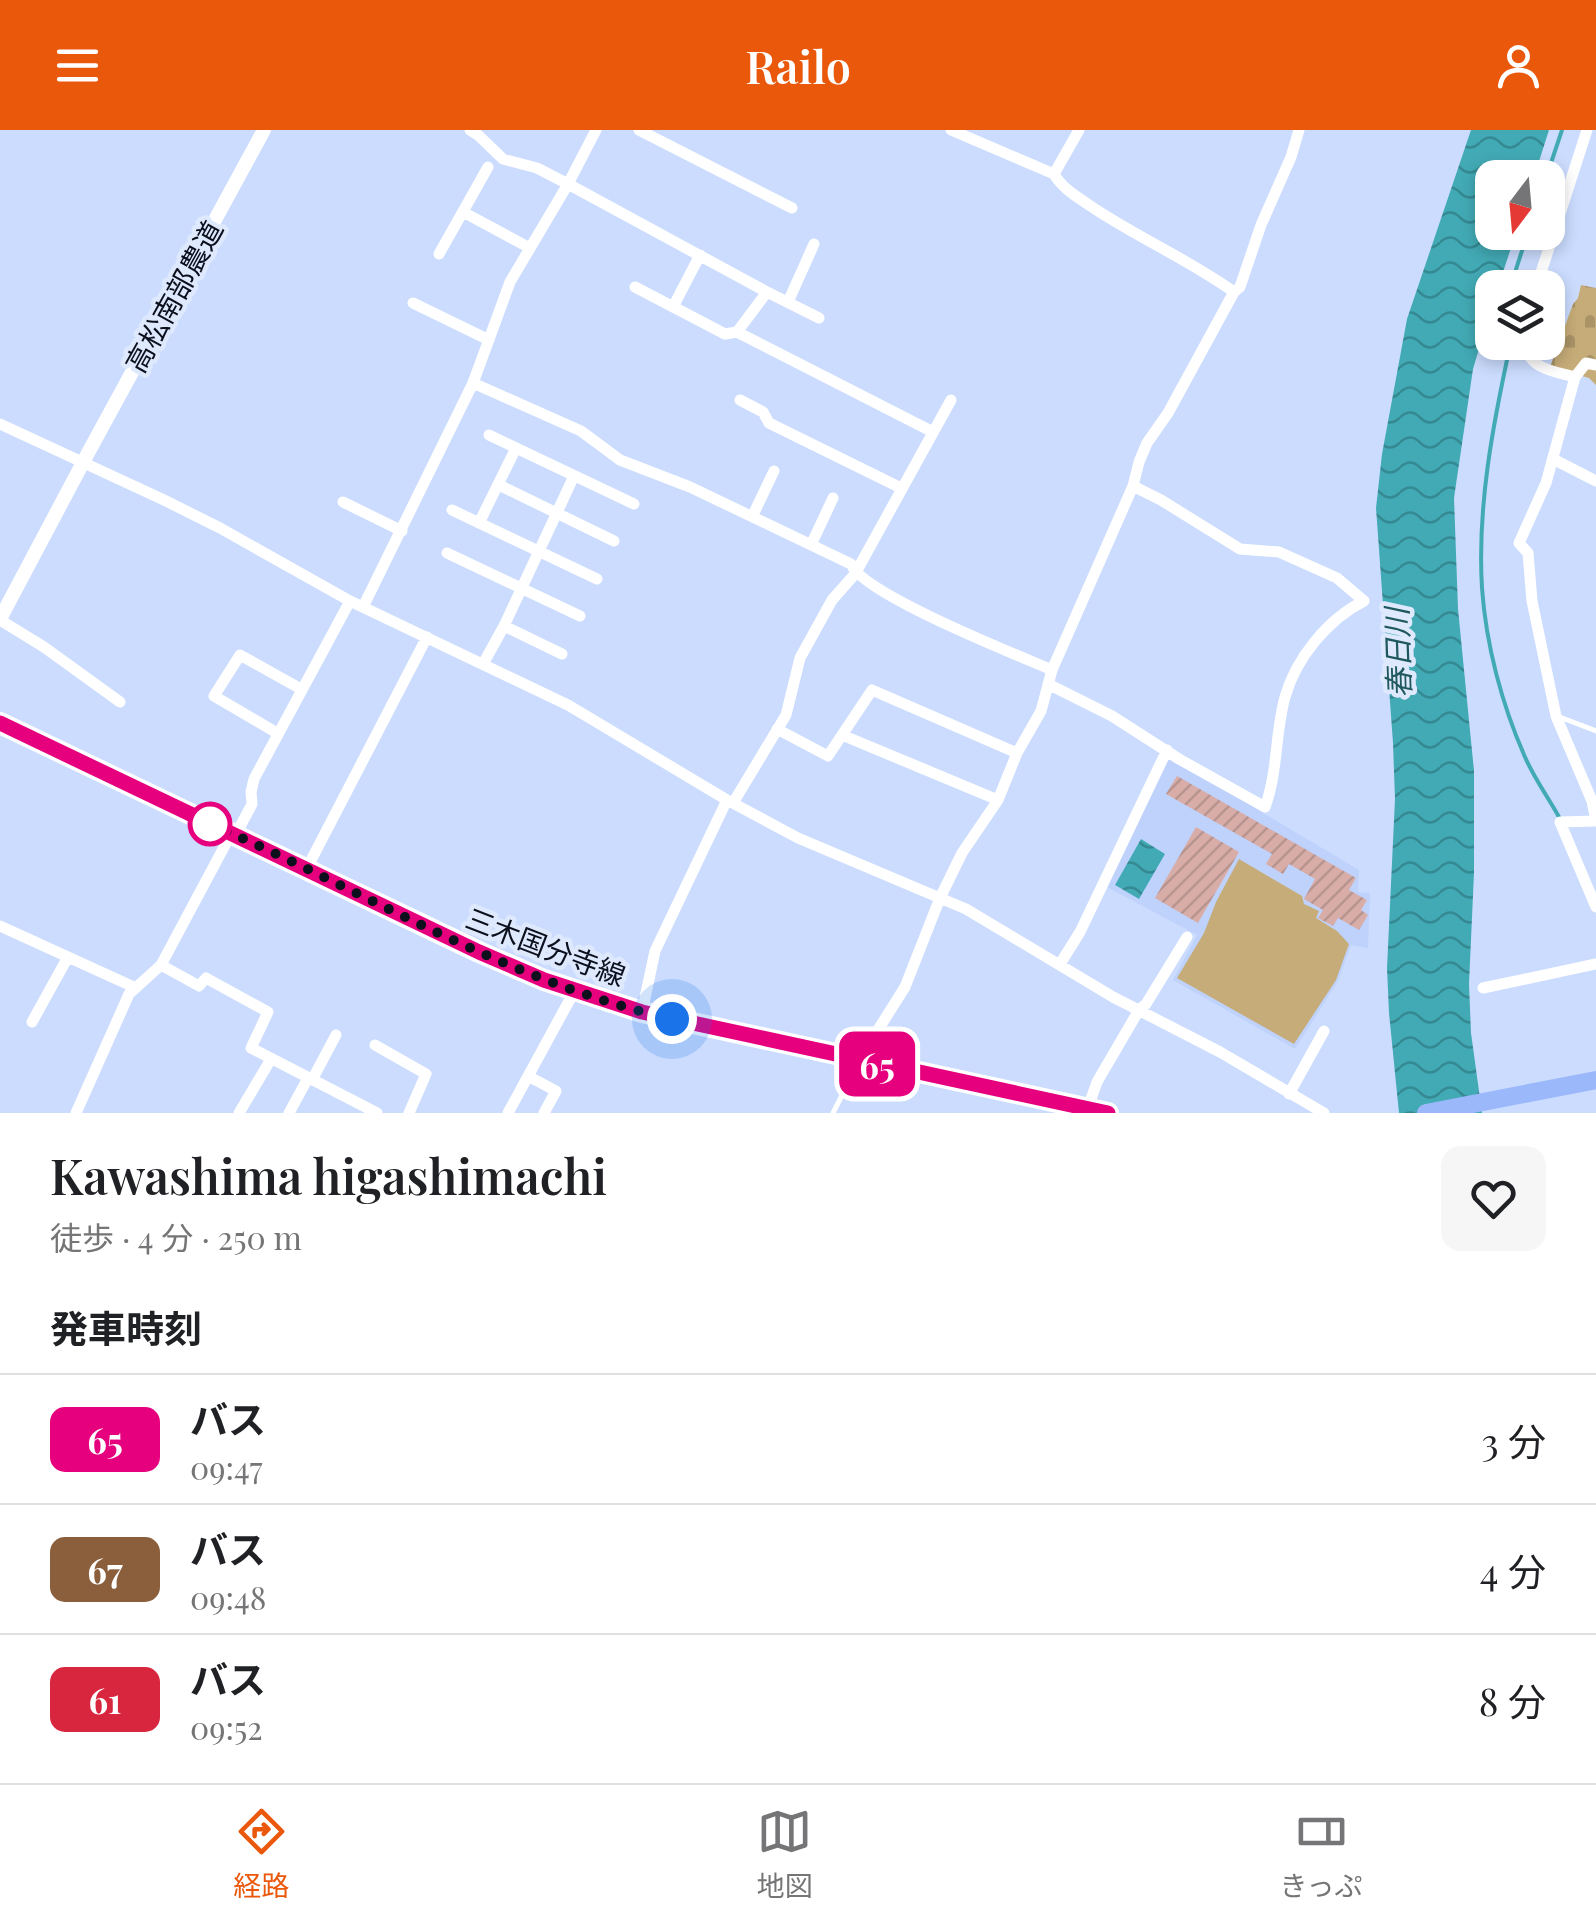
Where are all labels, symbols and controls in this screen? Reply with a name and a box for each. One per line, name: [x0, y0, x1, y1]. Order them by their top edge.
text: Railo: [745, 35, 851, 95]
icon: menu: [50, 38, 105, 93]
icon: person: [1491, 38, 1546, 93]
north arrow: [1475, 160, 1565, 250]
map controls: [1475, 160, 1565, 360]
street label: 高松南部農道: [116, 214, 230, 378]
button: layers: [1475, 270, 1565, 360]
water label: 春日川: [1375, 604, 1419, 699]
unlabelled marker: [189, 803, 231, 845]
street label: 三木国分寺線: [461, 899, 631, 993]
your location: [647, 994, 697, 1044]
line badge: 65: [832, 1032, 922, 1096]
text: 65: [859, 1041, 895, 1088]
text: Kawashima higashimachi: [50, 1143, 607, 1207]
button: heart: [1441, 1146, 1546, 1251]
text: 徒歩 · 4 分 · 250 m: [50, 1215, 302, 1258]
text: 発車時刻: [50, 1302, 202, 1353]
text: バス: [190, 1393, 266, 1444]
text: 3 分: [1481, 1415, 1546, 1466]
text: 65: [87, 1416, 123, 1463]
text: 09:47: [190, 1445, 262, 1488]
text: バス: [190, 1523, 266, 1574]
text: 4 分: [1480, 1545, 1546, 1596]
text: 67: [87, 1546, 123, 1593]
text: 09:48: [190, 1575, 266, 1618]
text: バス: [190, 1653, 266, 1704]
text: 8 分: [1479, 1675, 1546, 1726]
text: 61: [88, 1676, 122, 1723]
text: 09:52: [190, 1705, 263, 1748]
tab: 経路: [234, 1804, 290, 1904]
tab: 地図: [757, 1804, 813, 1904]
tab: きっぷ: [1280, 1804, 1362, 1904]

